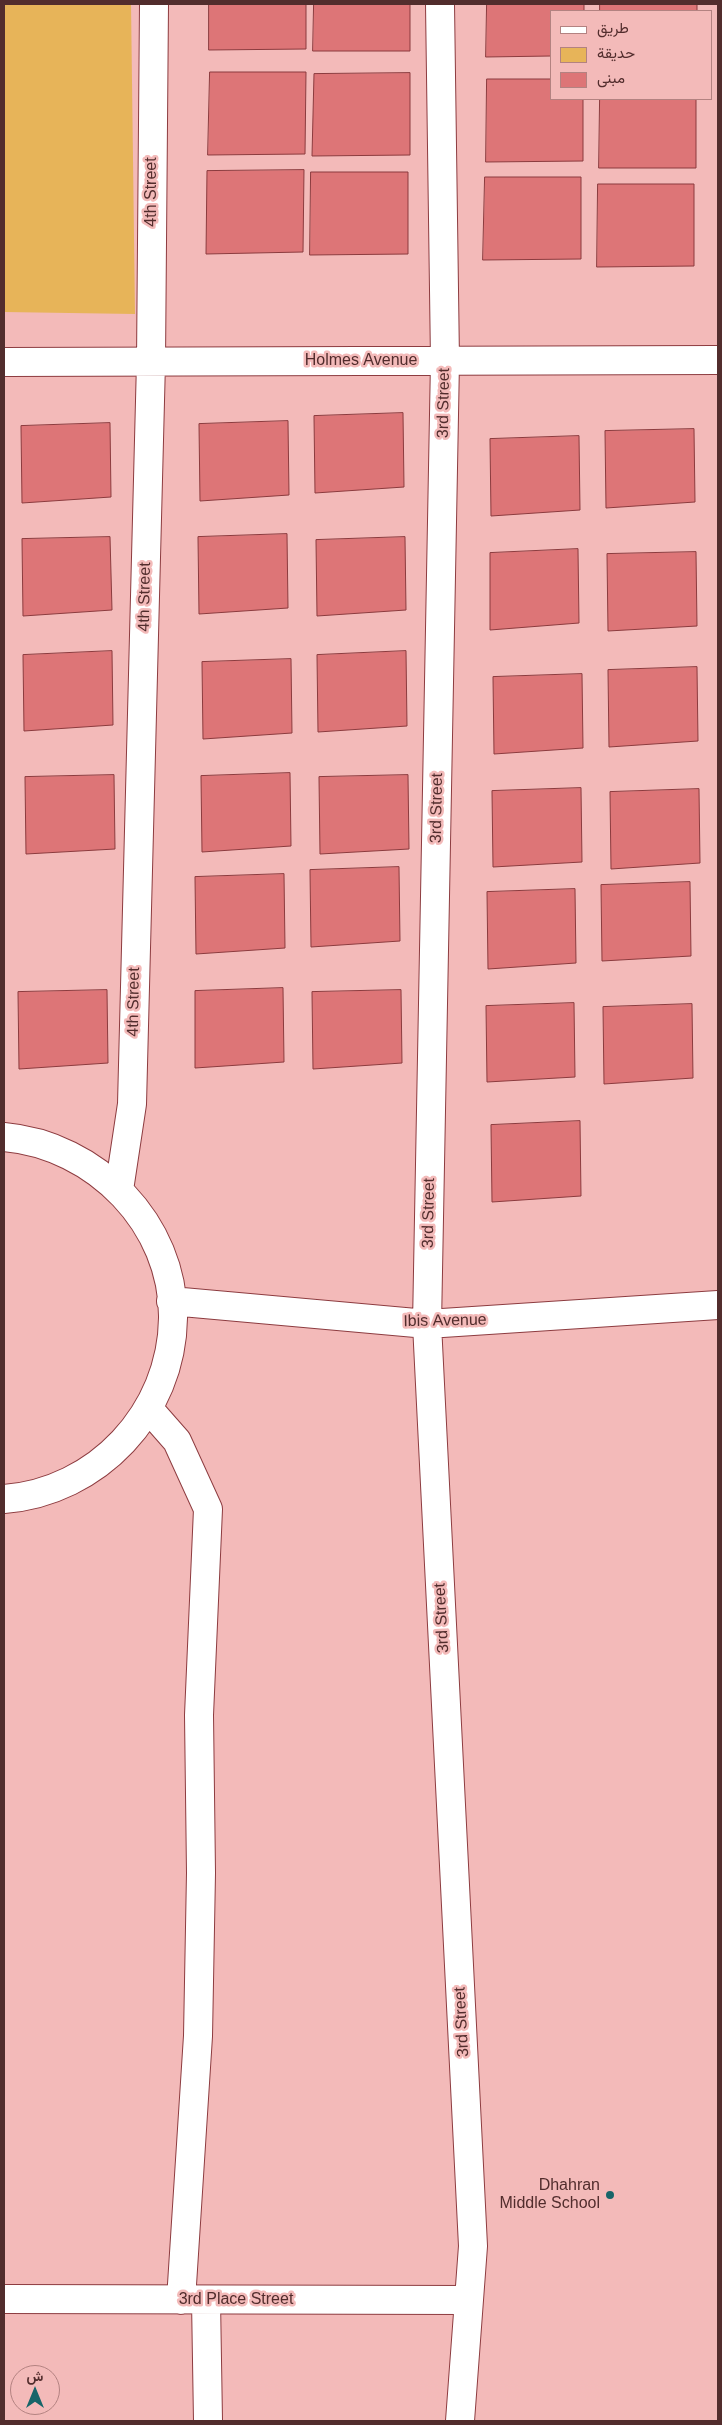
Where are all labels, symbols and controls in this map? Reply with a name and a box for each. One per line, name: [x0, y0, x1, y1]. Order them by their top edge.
legend: [550, 10, 712, 100]
text: طريق: [597, 19, 629, 36]
text: حديقة: [597, 44, 635, 61]
text: مبنى: [597, 69, 625, 86]
street label: 4th Street: [142, 157, 162, 227]
street label: Holmes Avenue: [305, 351, 417, 371]
street label: 3rd Street: [434, 368, 454, 438]
street label: 4th Street: [135, 562, 155, 632]
street label: 3rd Street: [427, 773, 447, 843]
street label: 4th Street: [124, 967, 144, 1037]
street label: 3rd Street: [419, 1178, 439, 1248]
street label: Ibis Avenue: [403, 1311, 487, 1331]
street label: 3rd Street: [431, 1582, 453, 1654]
street label: 3rd Street: [451, 1986, 473, 2058]
place label: Dhahran Middle School: [500, 2176, 600, 2214]
marker: Dhahran Middle School: [604, 2189, 616, 2201]
street label: 3rd Place Street: [179, 2290, 293, 2310]
north arrow: [10, 2365, 60, 2415]
text: ش: [27, 2368, 43, 2384]

